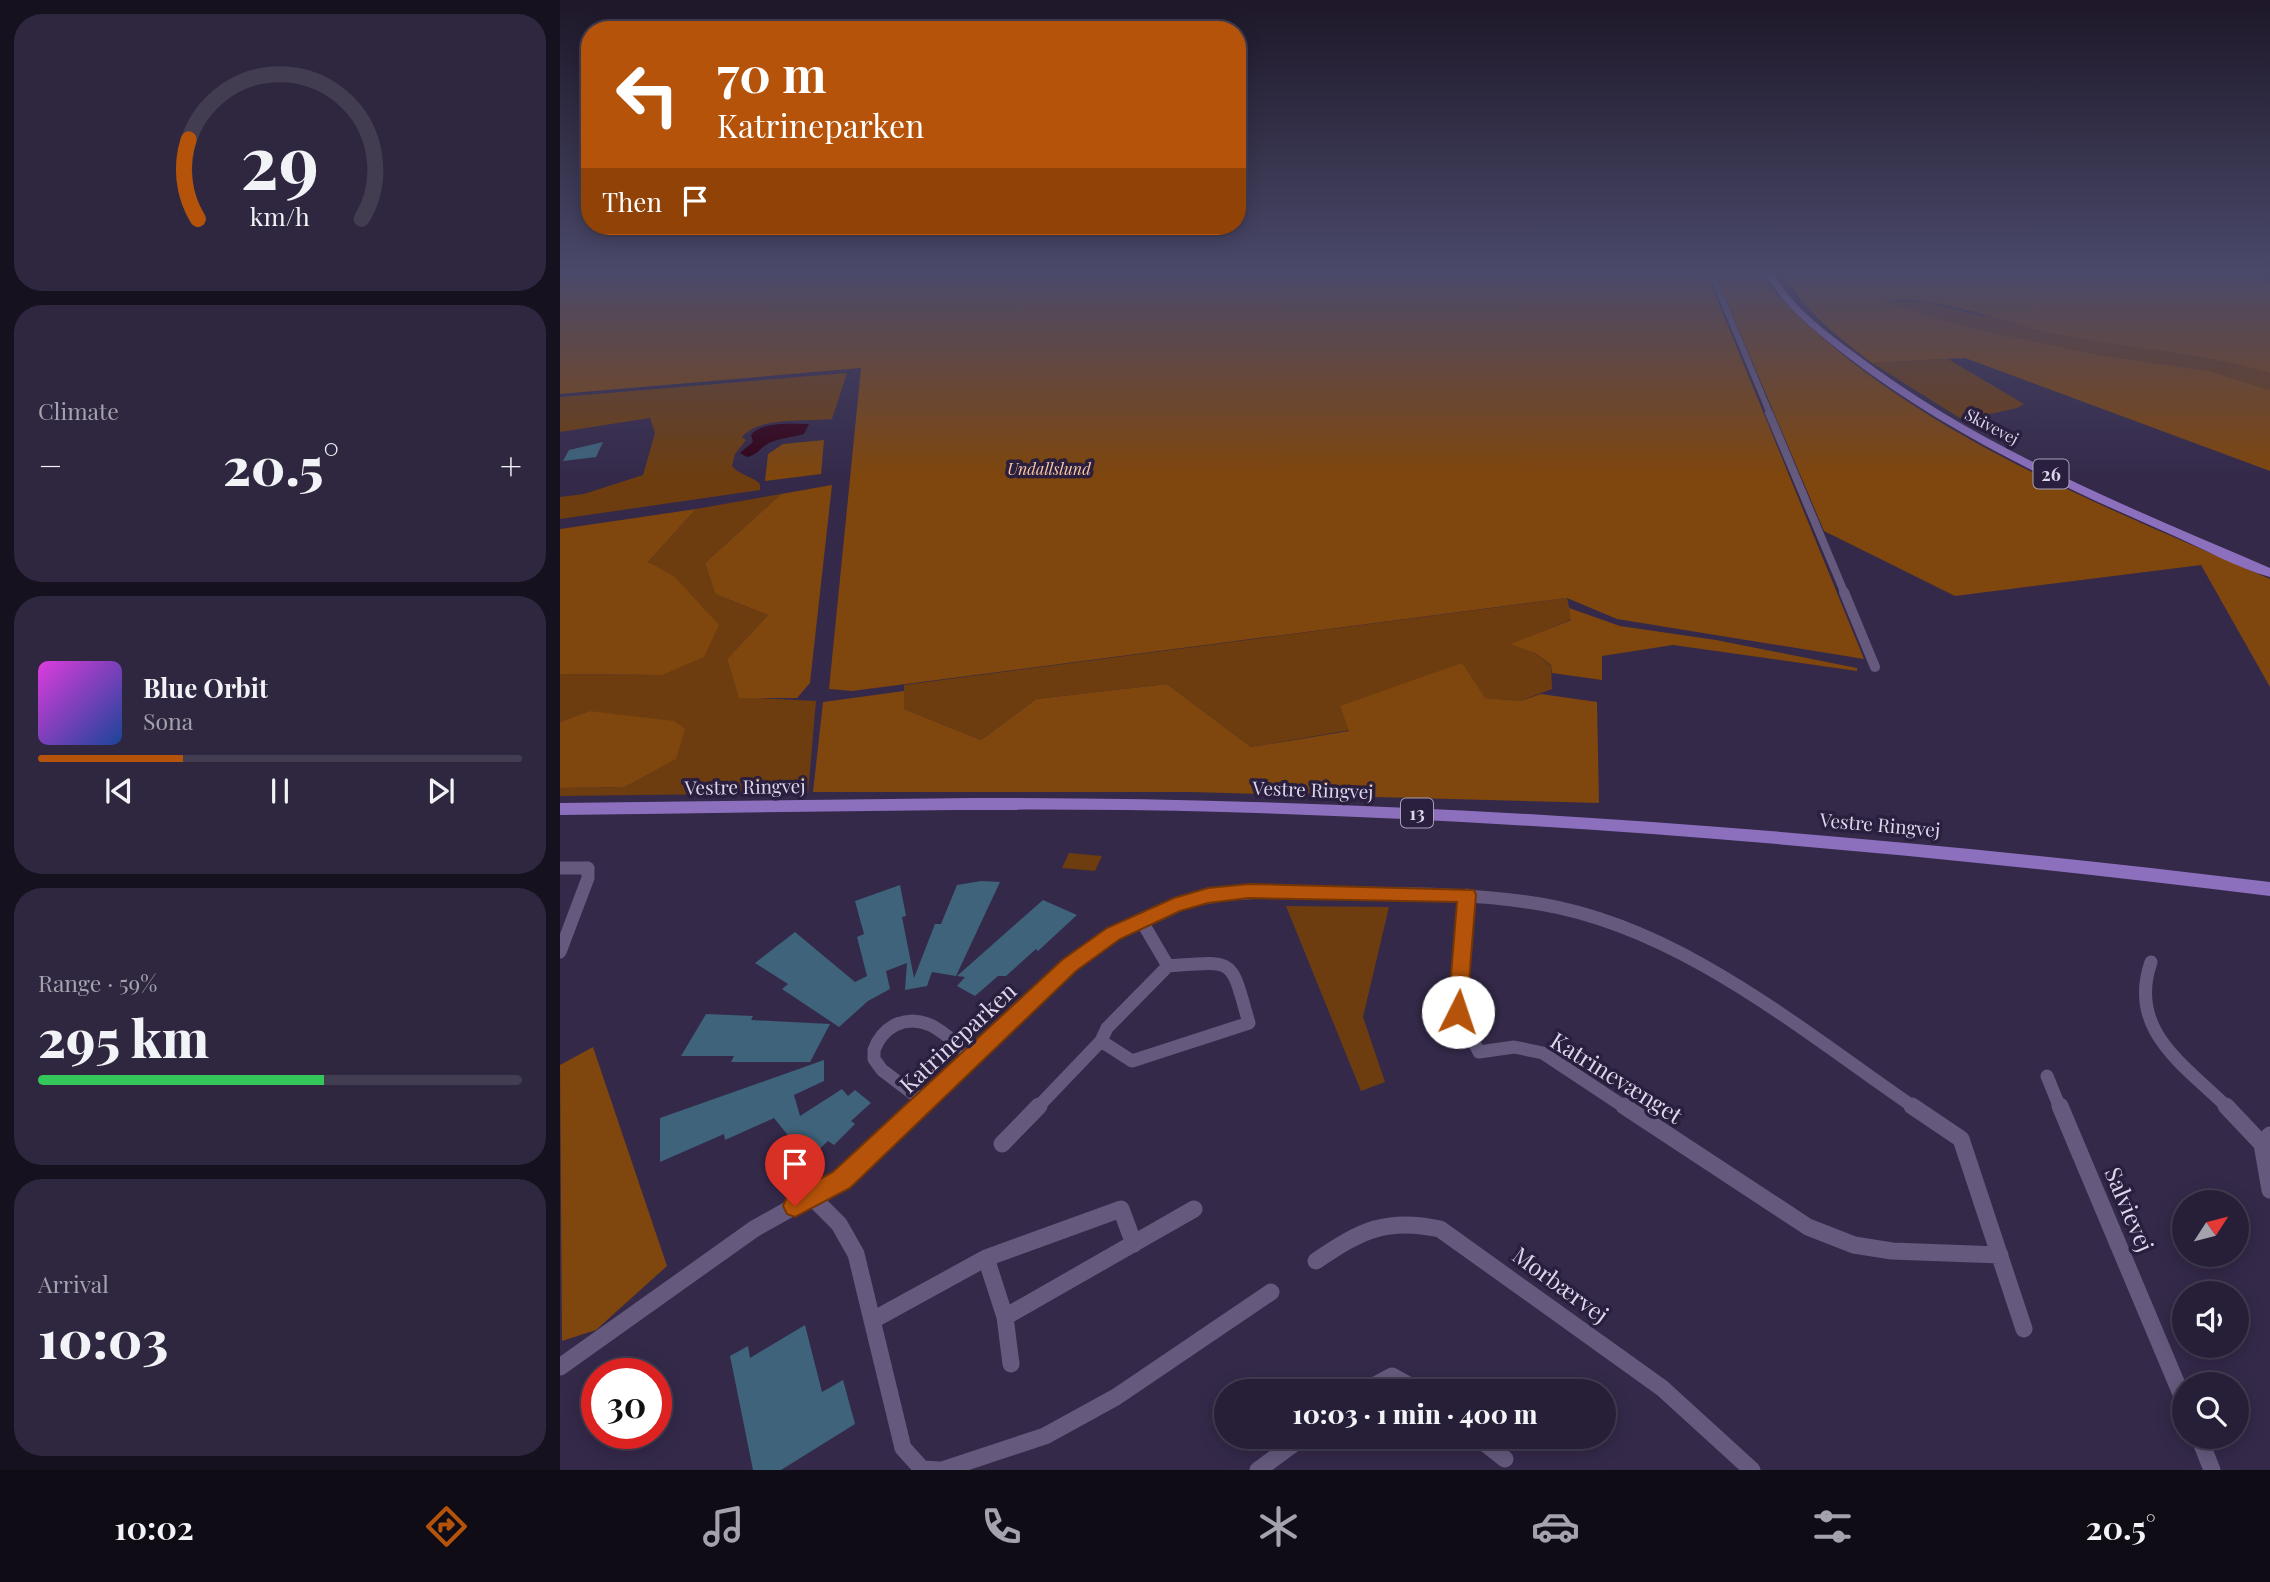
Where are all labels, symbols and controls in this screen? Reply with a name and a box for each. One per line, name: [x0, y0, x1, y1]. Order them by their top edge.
text: 70 m: [717, 40, 827, 105]
icon: left: [602, 49, 693, 140]
text: Katrineparken: [717, 103, 924, 146]
text: 29: [241, 110, 319, 207]
icon: arrive: [676, 182, 714, 220]
text: Then: [602, 184, 662, 219]
text: km/h: [250, 198, 310, 231]
text: Climate: [38, 395, 119, 426]
street label: Skivevej: [1962, 403, 2022, 449]
text: 20.5°: [223, 430, 339, 499]
text: −: [38, 439, 63, 490]
text: +: [500, 439, 522, 490]
park label: Undallslund: [1007, 458, 1092, 479]
road number: 26: [2034, 460, 2068, 488]
text: Blue Orbit: [143, 670, 268, 705]
text: Sona: [143, 705, 193, 736]
icon: previous: [100, 772, 138, 810]
icon: pause: [261, 772, 299, 810]
icon: next: [422, 772, 460, 810]
street label: Vestre Ringvej: [683, 772, 806, 800]
street label: Vestre Ringvej: [1251, 774, 1374, 804]
road number: 13: [1401, 798, 1433, 828]
street label: Vestre Ringvej: [1818, 806, 1941, 842]
text: Range · 59%: [38, 967, 157, 998]
street label: Katrineparken: [892, 975, 1022, 1099]
position arrow: [1421, 975, 1495, 1049]
text: 295 km: [38, 1002, 209, 1071]
street label: Katrinevænget: [1545, 1024, 1690, 1130]
pin: [765, 1134, 825, 1206]
icon: arrive: [776, 1145, 814, 1183]
street label: Salvievej: [2098, 1162, 2162, 1256]
north arrow: [2172, 1190, 2249, 1267]
map controls: [2172, 1190, 2249, 1449]
street label: Morbærvej: [1507, 1239, 1615, 1329]
text: Arrival: [38, 1268, 109, 1299]
button: sound: [2172, 1281, 2249, 1358]
text: 10:03: [38, 1303, 168, 1372]
speed limit sign: 30: [581, 1358, 672, 1449]
button: search: [2172, 1372, 2249, 1449]
text: 10:03 · 1 min · 400 m: [1293, 1396, 1537, 1431]
icon: directions: [422, 1502, 471, 1551]
icon: music: [699, 1502, 748, 1551]
icon: phone: [977, 1502, 1026, 1551]
icon: climate: [1254, 1502, 1303, 1551]
icon: car: [1531, 1502, 1580, 1551]
icon: filters: [1808, 1502, 1857, 1551]
text: 10:02: [114, 1505, 194, 1548]
text: 20.5°: [2086, 1505, 2156, 1548]

